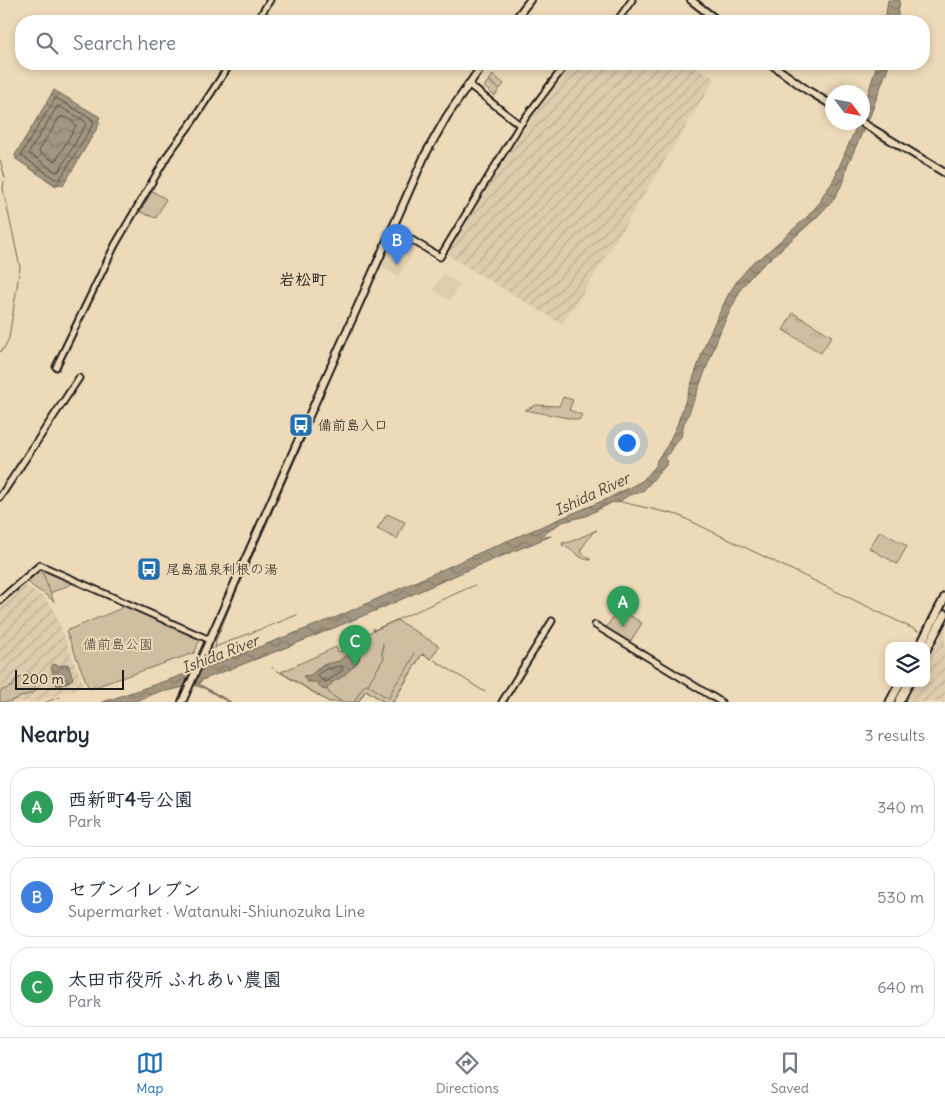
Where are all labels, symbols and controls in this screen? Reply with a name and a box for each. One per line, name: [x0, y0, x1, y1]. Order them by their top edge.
search box: [15, 15, 930, 70]
icon: search: [33, 29, 61, 57]
text: Search here: [73, 31, 176, 55]
north arrow: [825, 85, 870, 130]
pin: B: [381, 224, 413, 265]
district label: 岩松町: [279, 269, 327, 289]
bus stop icon: 備前島入口: [288, 412, 314, 438]
place label: 備前島入口: [318, 416, 388, 434]
your location: [614, 430, 640, 456]
water label: Ishida River: [551, 468, 634, 520]
bus stop icon: 尾島温泉利根の湯: [136, 556, 162, 582]
place label: 尾島温泉利根の湯: [166, 560, 278, 578]
pin: A: [607, 586, 639, 627]
pin: C: [339, 625, 371, 666]
water label: Ishida River: [179, 630, 263, 677]
park label: 備前島公園: [83, 635, 153, 653]
map controls: [885, 642, 930, 687]
button: layers: [885, 642, 930, 687]
scale bar: [15, 667, 124, 690]
text: 200 m: [22, 670, 64, 688]
text: Nearby: [20, 721, 90, 748]
text: 3 results: [865, 725, 925, 745]
text: 西新町4号公園: [68, 787, 193, 811]
text: A: [32, 797, 42, 817]
text: 340 m: [877, 797, 924, 817]
text: Park: [68, 811, 101, 831]
text: セブンイレブン: [68, 877, 201, 901]
text: B: [32, 887, 42, 907]
text: 530 m: [877, 887, 924, 907]
text: Supermarket · Watanuki-Shiunozuka Line: [68, 901, 365, 921]
text: 太田市役所 ふれあい農園: [68, 967, 282, 991]
text: C: [32, 977, 42, 997]
text: 640 m: [877, 977, 924, 997]
text: Park: [68, 991, 101, 1011]
tab: Map: [136, 1049, 164, 1097]
tab: Directions: [436, 1049, 499, 1097]
tab: Saved: [771, 1049, 809, 1097]

